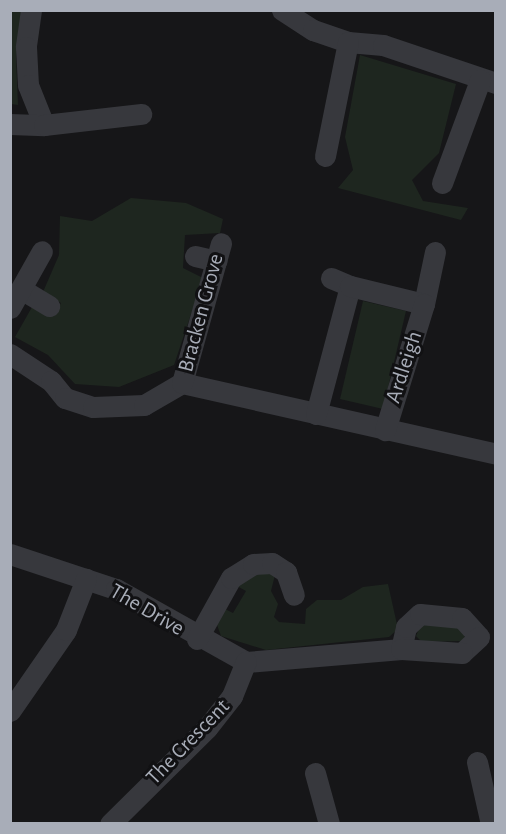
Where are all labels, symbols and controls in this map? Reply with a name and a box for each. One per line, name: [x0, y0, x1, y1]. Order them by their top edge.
street label: Bracken Grove: [173, 251, 229, 375]
street label: Ardleigh: [380, 328, 428, 406]
street label: The Drive: [105, 578, 189, 642]
street label: The Crescent: [141, 694, 235, 790]

